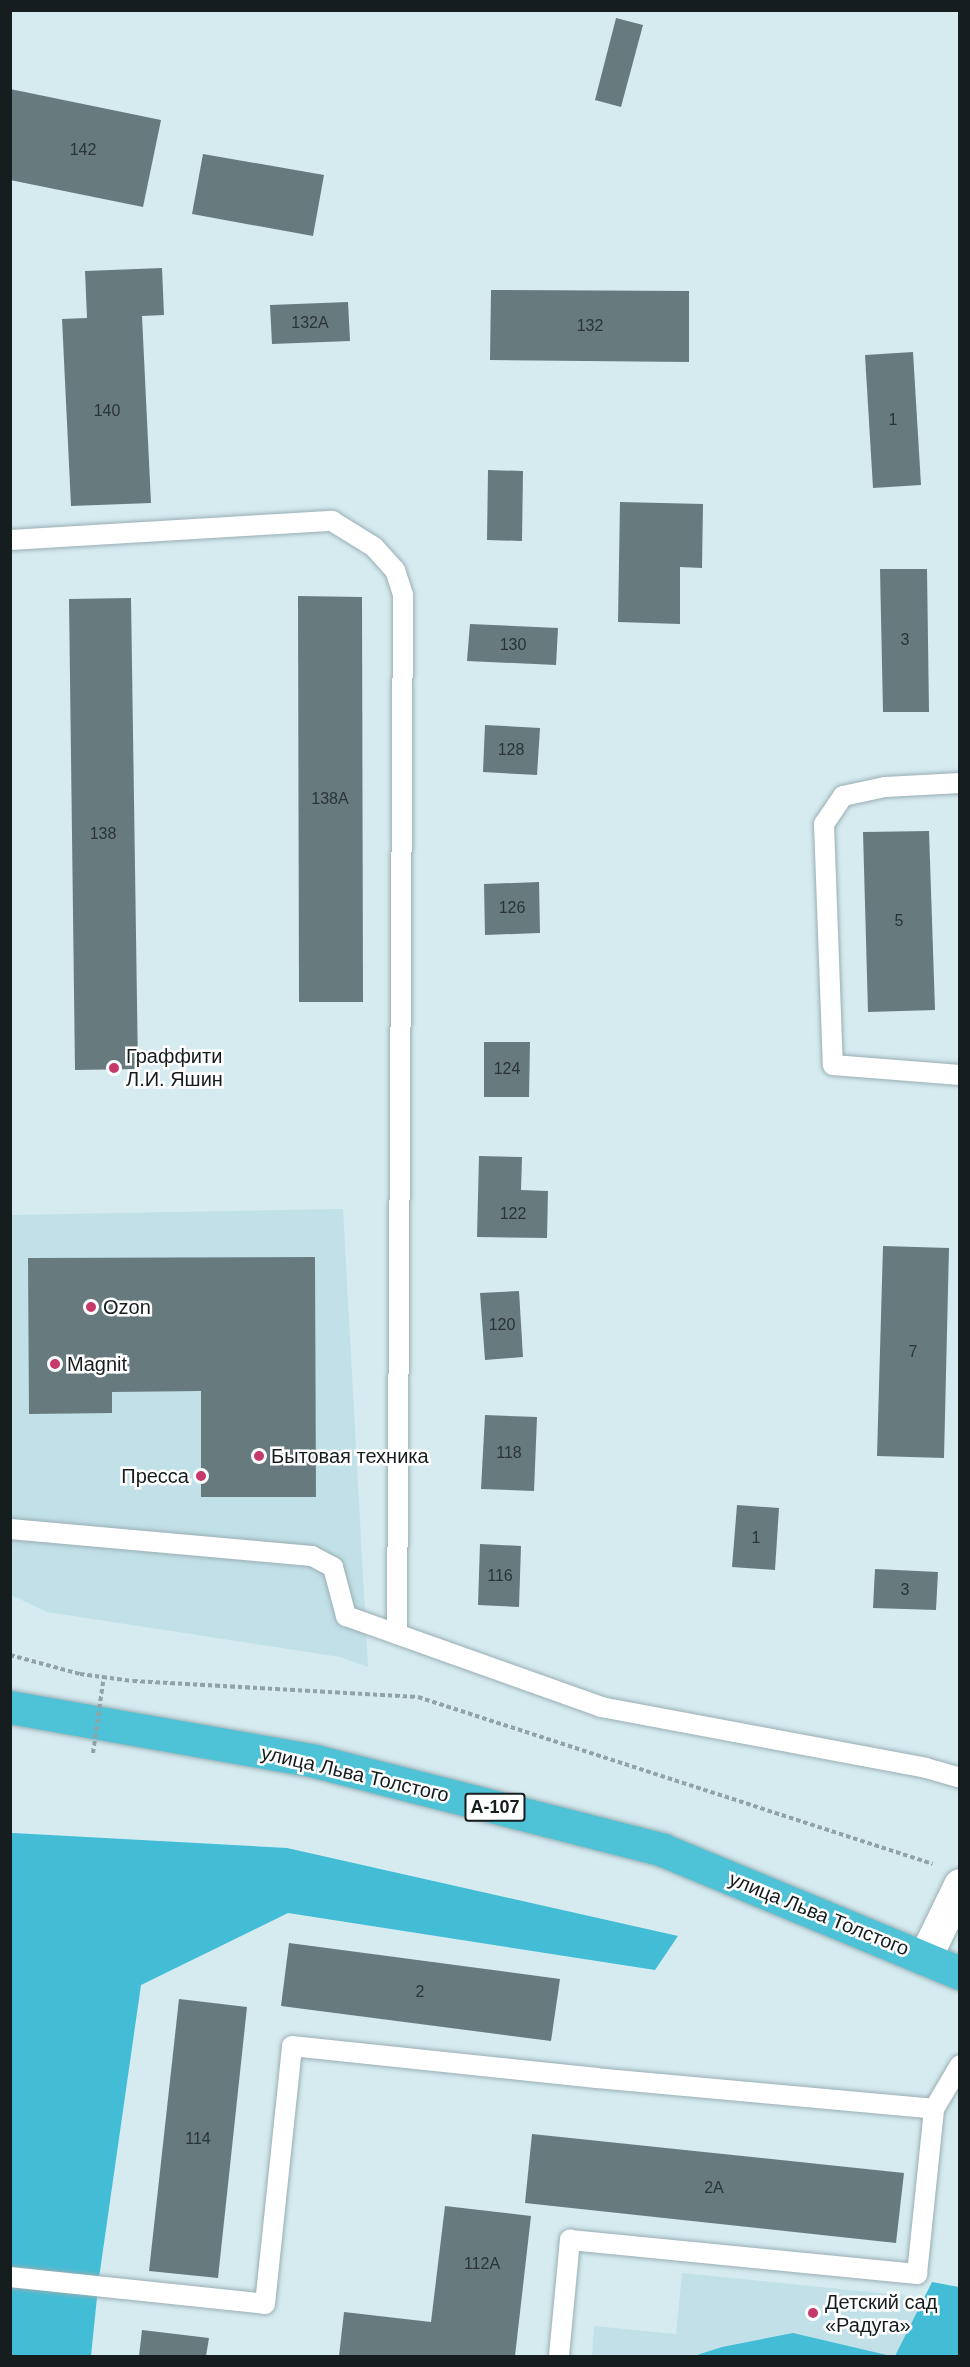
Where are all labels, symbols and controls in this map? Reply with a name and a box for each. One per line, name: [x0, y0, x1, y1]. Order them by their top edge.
house number: 142: [70, 140, 96, 160]
house number: 132А: [291, 313, 329, 333]
house number: 132: [577, 316, 603, 336]
house number: 140: [94, 401, 120, 421]
house number: 1: [889, 410, 897, 430]
house number: 3: [901, 630, 909, 650]
house number: 130: [500, 635, 526, 655]
house number: 128: [498, 740, 524, 760]
house number: 138А: [311, 789, 349, 809]
house number: 138: [90, 824, 116, 844]
house number: 126: [499, 898, 525, 918]
house number: 5: [895, 911, 903, 931]
place label: Граффити Л.И. Яшин: [126, 1044, 223, 1091]
house number: 124: [494, 1059, 520, 1079]
marker: Граффити Л.И. Яшин: [107, 1061, 121, 1075]
house number: 122: [500, 1204, 526, 1224]
place label: Ozon: [103, 1295, 151, 1319]
marker: Ozon: [84, 1300, 98, 1314]
house number: 120: [489, 1315, 515, 1335]
house number: 7: [909, 1342, 917, 1362]
place label: Magnit: [67, 1352, 127, 1376]
marker: Magnit: [48, 1357, 62, 1371]
house number: 118: [496, 1443, 522, 1463]
place label: Бытовая техника: [271, 1444, 429, 1468]
marker: Бытовая техника: [252, 1449, 266, 1463]
place label: Пресса: [121, 1464, 189, 1488]
marker: Пресса: [194, 1469, 208, 1483]
house number: 1: [752, 1528, 760, 1548]
house number: 116: [487, 1566, 513, 1586]
house number: 3: [901, 1580, 909, 1600]
street label: улица Льва Толстого: [259, 1741, 451, 1807]
road number: А-107: [464, 1792, 526, 1822]
street label: улица Льва Толстого: [725, 1867, 913, 1961]
house number: 2: [416, 1982, 424, 2002]
house number: 114: [185, 2129, 211, 2149]
house number: 2А: [704, 2178, 724, 2198]
house number: 112А: [464, 2254, 500, 2274]
place label: Детский сад «Радуга»: [825, 2290, 937, 2337]
marker: Детский сад «Радуга»: [806, 2306, 820, 2320]

